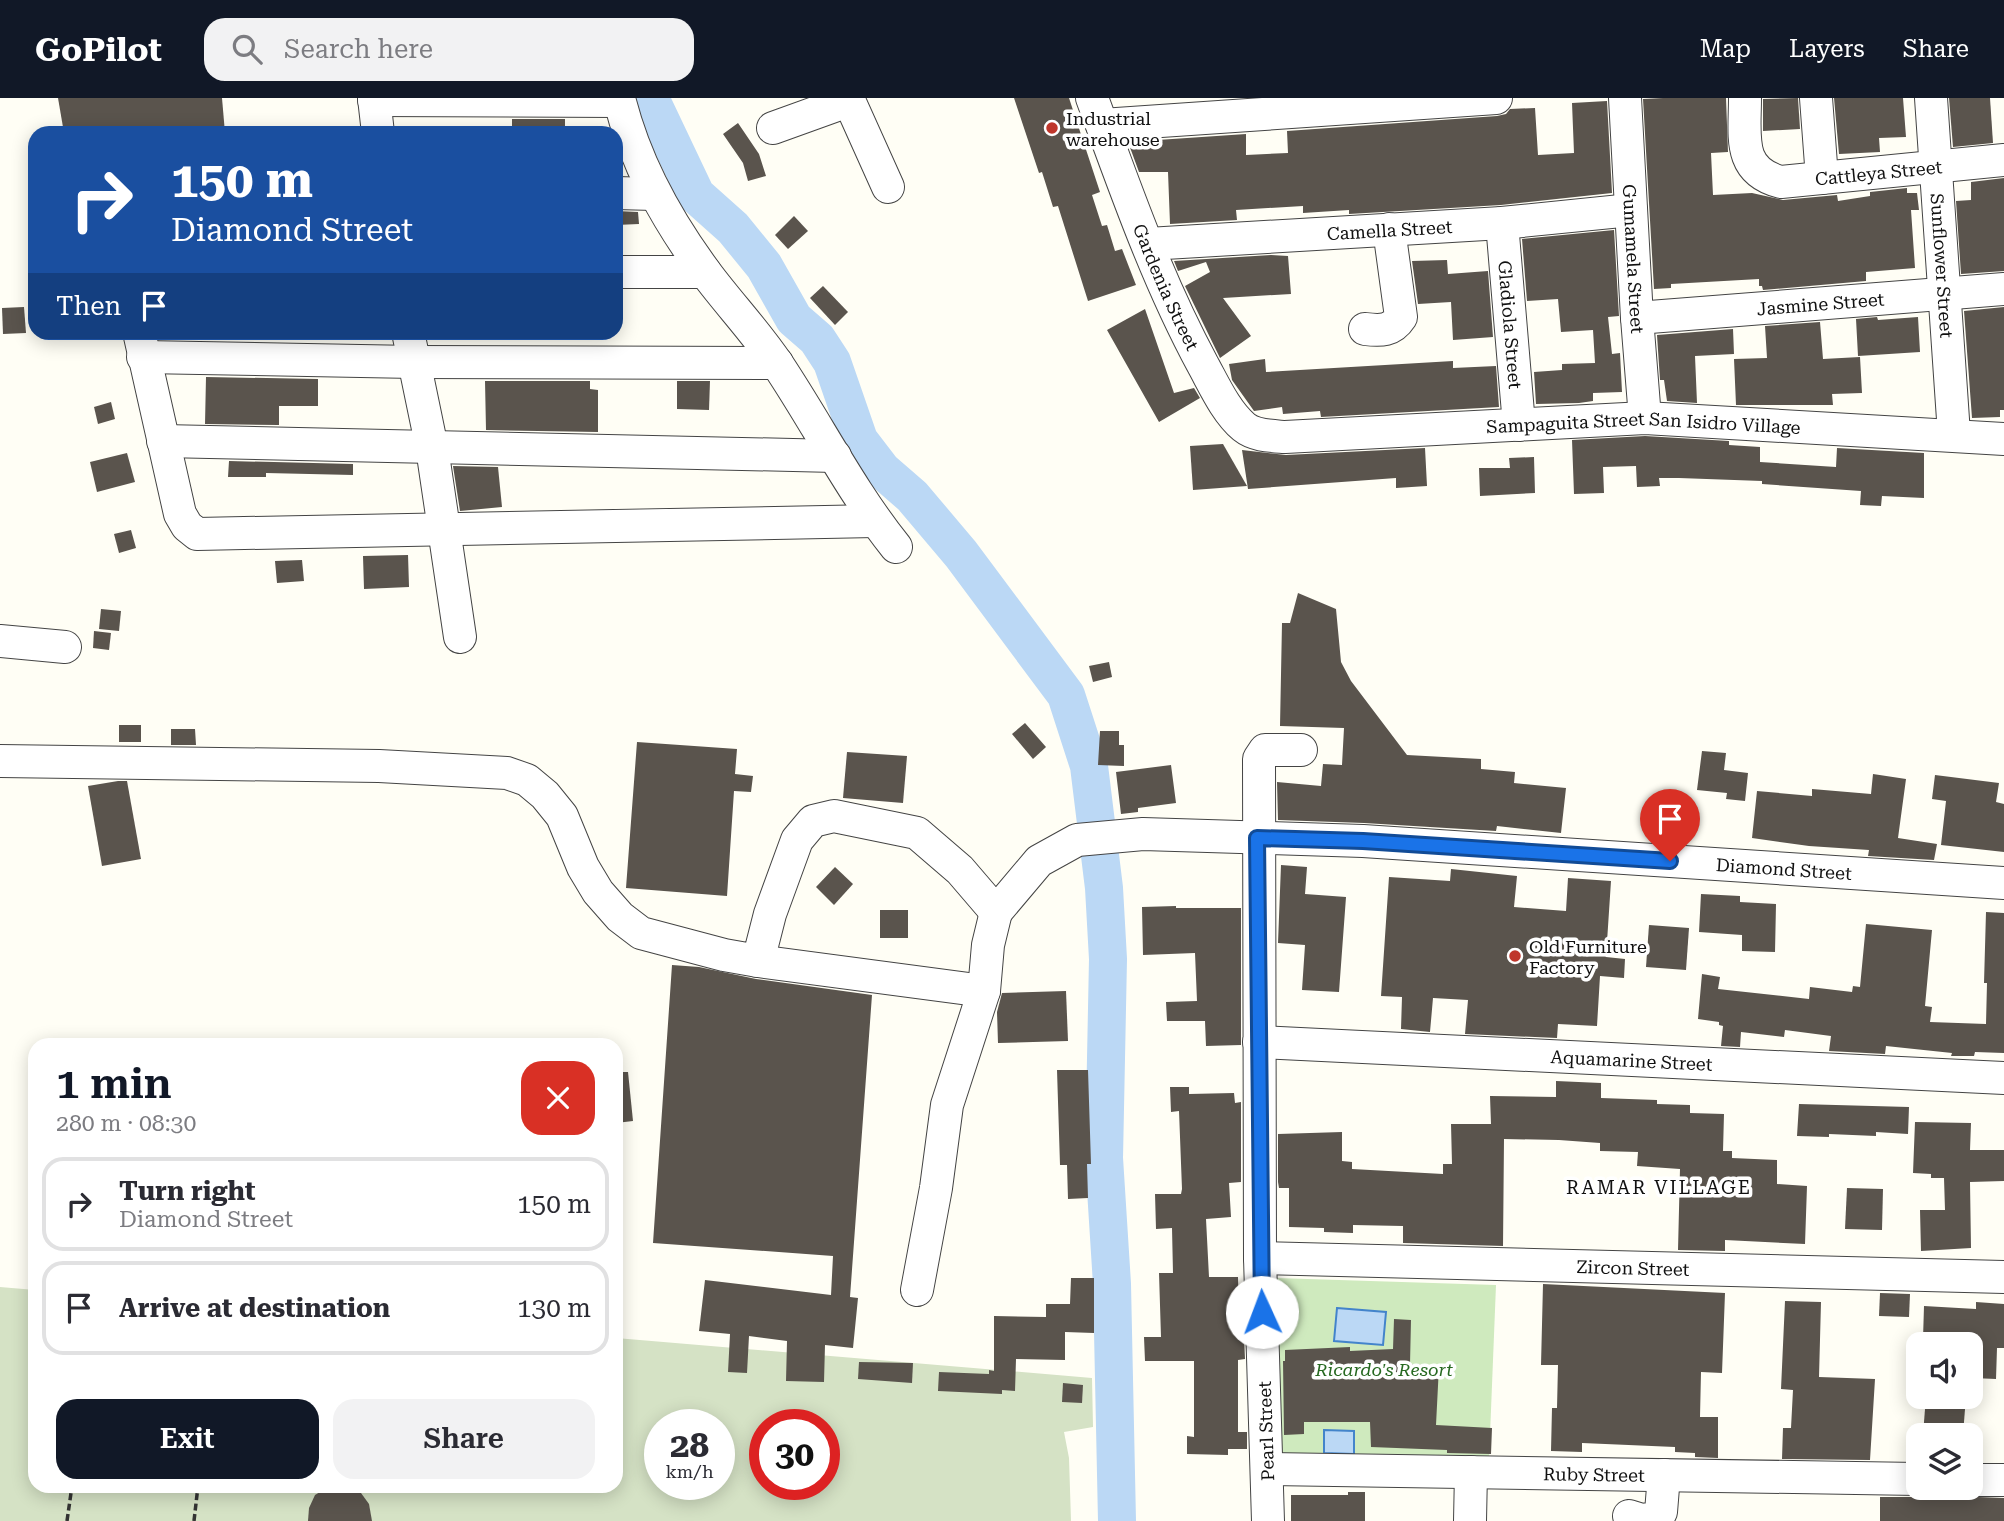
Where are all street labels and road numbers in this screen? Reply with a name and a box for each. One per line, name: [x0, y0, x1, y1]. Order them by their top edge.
street label: Cattleya Street: [1814, 156, 1943, 189]
street label: Gumamela Street: [1619, 184, 1649, 335]
street label: Sunflower Street: [1927, 193, 1958, 339]
street label: Camella Street: [1326, 215, 1453, 244]
street label: Gardenia Street: [1129, 221, 1204, 354]
street label: Gladiola Street: [1495, 260, 1526, 390]
street label: Jasmine Street: [1756, 288, 1885, 319]
street label: Sampaguita Street San Isidro Village: [1486, 407, 1801, 438]
street label: Diamond Street: [1715, 854, 1853, 884]
street label: Aquamarine Street: [1550, 1046, 1713, 1074]
street label: Zircon Street: [1576, 1256, 1690, 1279]
street label: Pearl Street: [1254, 1380, 1278, 1481]
street label: Ruby Street: [1543, 1463, 1645, 1485]

